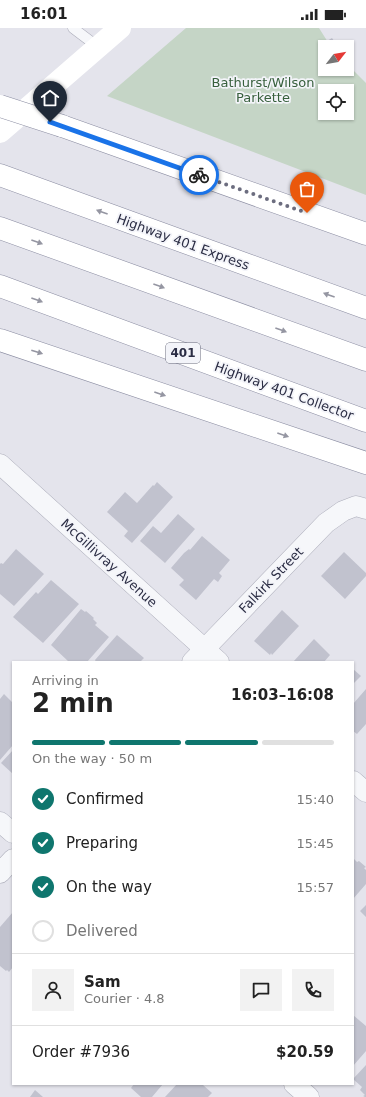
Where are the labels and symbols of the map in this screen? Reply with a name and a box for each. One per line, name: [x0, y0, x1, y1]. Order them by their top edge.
north arrow: [318, 40, 354, 76]
park label: Bathurst/Wilson Parkette: [212, 75, 314, 105]
pin: [33, 81, 67, 122]
courier: [179, 155, 219, 195]
pin: [290, 172, 324, 213]
one-way arrow: [96, 209, 108, 215]
street label: Highway 401 Express: [115, 211, 252, 273]
one-way arrow: [31, 239, 43, 245]
one-way arrow: [153, 283, 165, 289]
one-way arrow: [323, 292, 335, 298]
one-way arrow: [31, 297, 43, 303]
one-way arrow: [276, 327, 288, 333]
road number: 401: [166, 343, 200, 363]
one-way arrow: [31, 349, 43, 355]
street label: Highway 401 Collector: [212, 359, 356, 423]
one-way arrow: [155, 391, 167, 397]
one-way arrow: [278, 432, 290, 438]
street label: McGillivray Avenue: [58, 516, 160, 610]
street label: Falkirk Street: [236, 544, 306, 616]

